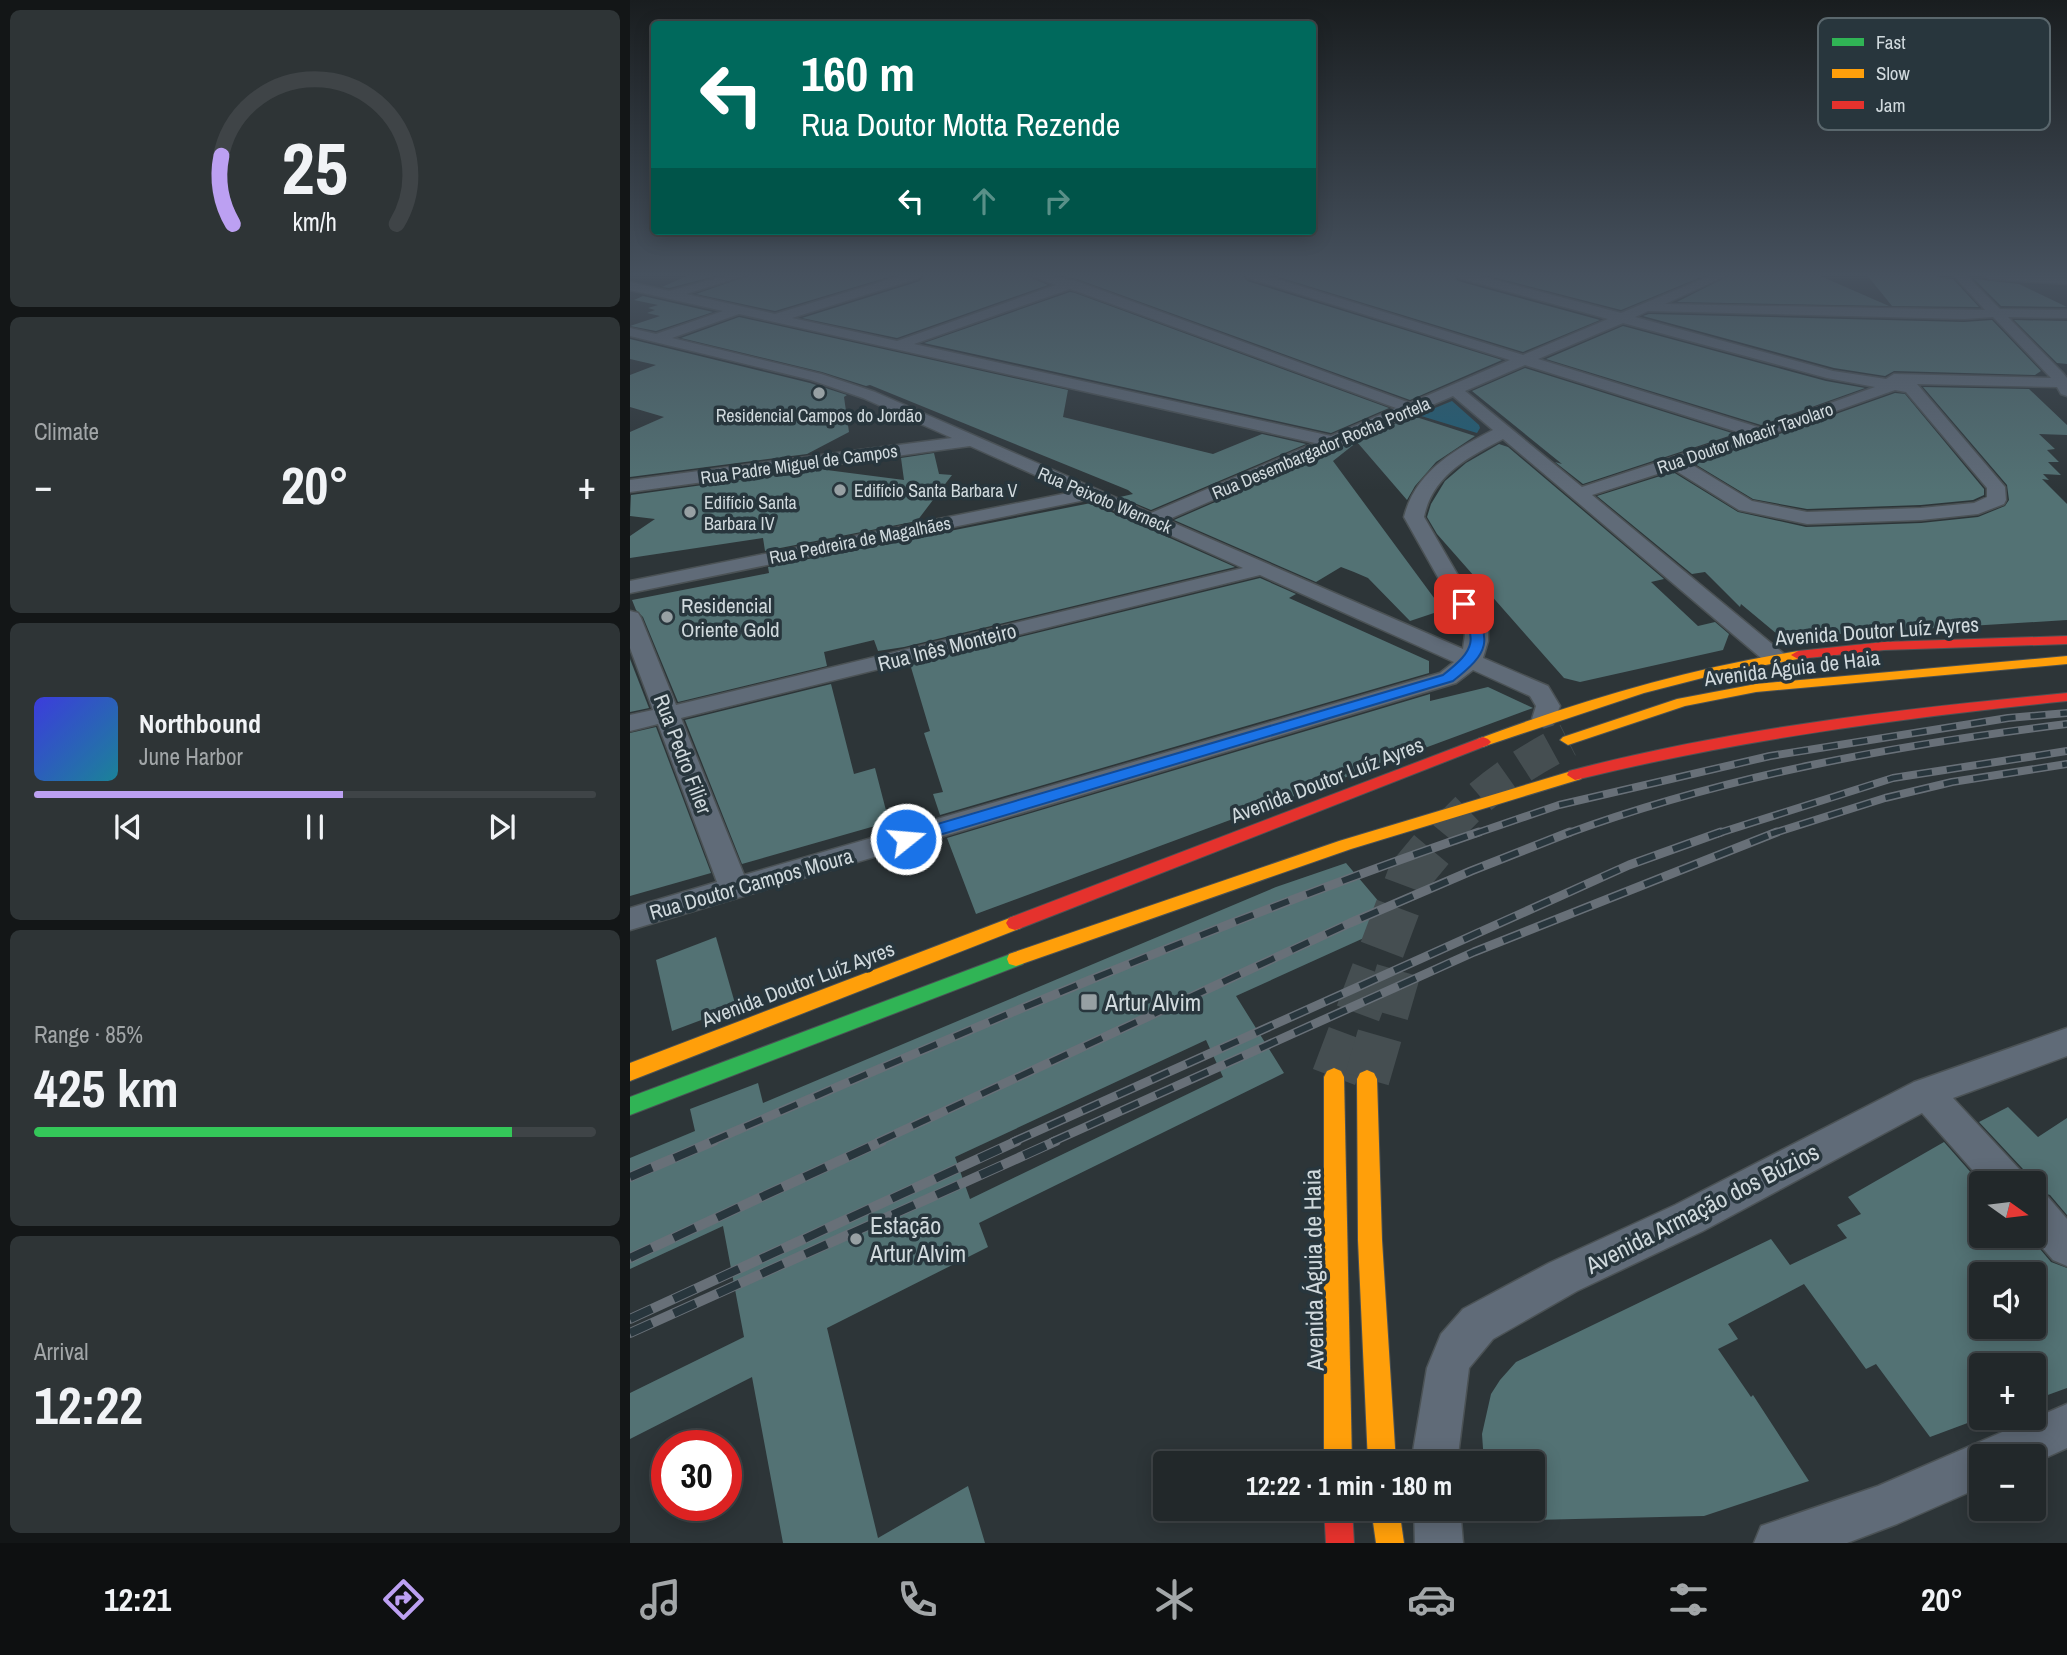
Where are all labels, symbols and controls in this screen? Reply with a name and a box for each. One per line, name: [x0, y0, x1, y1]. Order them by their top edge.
legend: [1818, 18, 2050, 130]
text: Fast: [1876, 29, 1906, 55]
text: 160 m: [801, 40, 915, 106]
icon: left: [686, 49, 777, 140]
text: Slow: [1876, 60, 1911, 86]
text: Jam: [1876, 92, 1905, 118]
text: Rua Doutor Motta Rezende: [801, 103, 1120, 146]
text: 25: [282, 120, 348, 218]
icon: left: [892, 182, 930, 220]
icon: ahead: [965, 182, 1003, 220]
icon: right: [1038, 182, 1076, 220]
text: km/h: [293, 205, 337, 239]
marker: Residencial Campos do Jordão: [811, 385, 827, 401]
street label: Rua Desembargador Rocha Portela: [1208, 391, 1434, 505]
street label: Rua Doutor Moacir Tavolaro: [1654, 396, 1836, 480]
place label: Residencial Campos do Jordão: [716, 403, 922, 428]
text: Climate: [34, 416, 99, 447]
street label: Rua Padre Miguel de Campos: [699, 438, 899, 490]
text: 20°: [281, 450, 349, 520]
text: −: [34, 460, 52, 511]
text: +: [578, 460, 596, 511]
street label: Rua Peixoto Werneck: [1034, 460, 1176, 540]
place label: Edifício Santa Barbara V: [854, 478, 1017, 503]
marker: Edifício Santa Barbara V: [832, 482, 848, 498]
place label: Edifício Santa Barbara IV: [704, 490, 797, 536]
marker: Edifício Santa Barbara IV: [682, 504, 698, 520]
street label: Rua Pedreira de Magalhães: [767, 510, 953, 570]
pin: [1434, 574, 1494, 634]
icon: arrive: [1445, 585, 1483, 623]
place label: Residencial Oriente Gold: [681, 591, 780, 644]
marker: Residencial Oriente Gold: [659, 609, 675, 625]
street label: Avenida Doutor Luíz Ayres: [1773, 609, 1980, 653]
street label: Rua Inês Monteiro: [875, 616, 1019, 678]
street label: Avenida Águia de Haia: [1701, 643, 1882, 693]
street label: Rua Pedro Filier: [647, 690, 719, 818]
text: Northbound: [139, 706, 261, 741]
street label: Avenida Doutor Luíz Ayres: [1226, 730, 1428, 830]
text: June Harbor: [139, 741, 243, 772]
position arrow: [869, 802, 943, 876]
icon: previous: [109, 808, 147, 846]
icon: pause: [296, 808, 334, 846]
icon: next: [483, 808, 521, 846]
street label: Rua Doutor Campos Moura: [646, 841, 857, 927]
street label: Avenida Doutor Luíz Ayres: [697, 934, 899, 1034]
place label: Artur Alvim: [1104, 986, 1201, 1018]
marker: Artur Alvim: [1079, 992, 1099, 1012]
text: Range · 85%: [34, 1019, 143, 1050]
text: 425 km: [34, 1053, 179, 1123]
street label: Avenida Armação dos Búzios: [1579, 1135, 1824, 1281]
street label: Avenida Águia de Haia: [1295, 1169, 1331, 1372]
north arrow: [1969, 1171, 2046, 1248]
map controls: [1969, 1171, 2046, 1521]
place label: Estação Artur Alvim: [869, 1209, 966, 1269]
marker: Estação Artur Alvim: [848, 1231, 864, 1247]
button: sound: [1969, 1262, 2046, 1339]
text: Arrival: [34, 1336, 89, 1367]
button: +: [1969, 1353, 2046, 1430]
text: 12:22: [34, 1370, 143, 1440]
speed limit sign: 30: [651, 1430, 742, 1521]
button: −: [1969, 1444, 2046, 1521]
text: 12:22 · 1 min · 180 m: [1246, 1468, 1452, 1503]
icon: directions: [379, 1575, 428, 1624]
icon: music: [636, 1575, 685, 1624]
icon: phone: [893, 1575, 942, 1624]
icon: climate: [1150, 1575, 1199, 1624]
icon: car: [1407, 1575, 1456, 1624]
icon: filters: [1664, 1575, 1713, 1624]
text: 12:21: [104, 1578, 171, 1621]
text: 20°: [1921, 1578, 1963, 1621]

